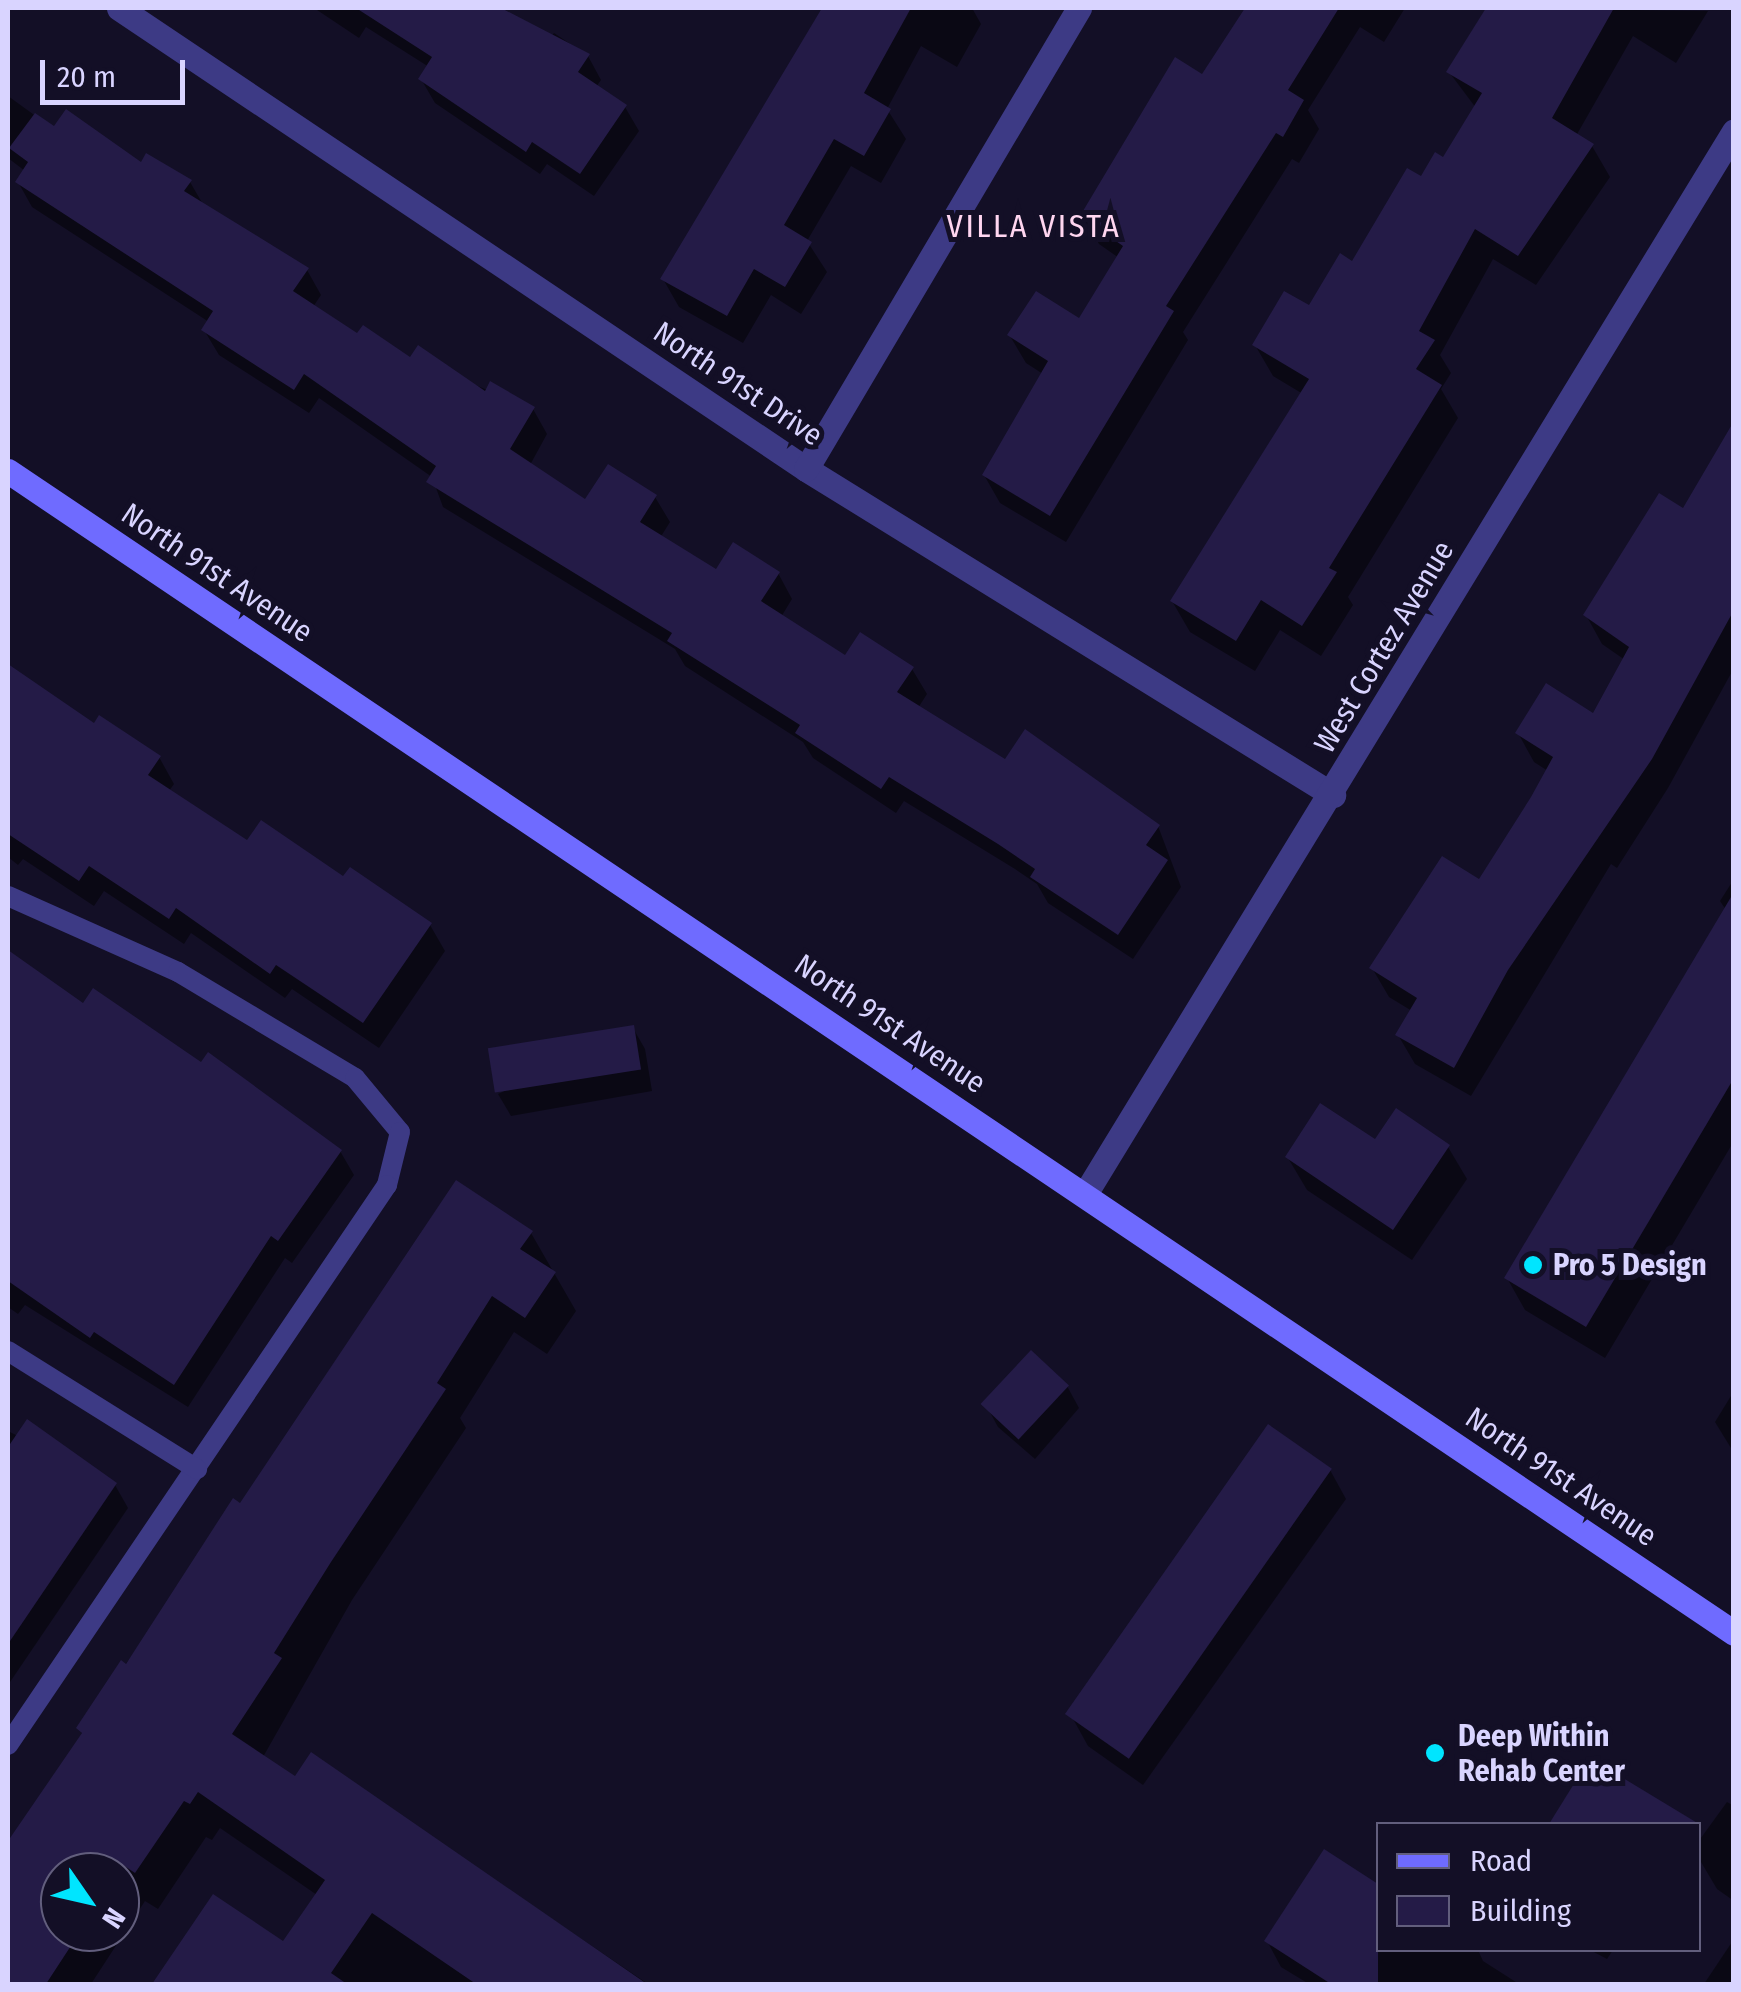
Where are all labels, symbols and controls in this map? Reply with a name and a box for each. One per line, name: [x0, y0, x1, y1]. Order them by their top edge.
scale bar: [45, 40, 190, 102]
text: 20 m: [57, 59, 116, 95]
district label: VILLA VISTA: [947, 207, 1121, 245]
street label: North 91st Drive: [647, 314, 829, 454]
street label: North 91st Avenue: [115, 496, 319, 650]
street label: West Cortez Avenue: [1307, 535, 1461, 759]
street label: North 91st Avenue: [788, 947, 992, 1101]
place label: Pro 5 Design: [1553, 1247, 1707, 1283]
marker: Pro 5 Design: [1522, 1254, 1544, 1276]
street label: North 91st Avenue: [1459, 1400, 1663, 1554]
place label: Deep Within Rehab Center: [1458, 1718, 1625, 1788]
marker: Deep Within Rehab Center: [1422, 1740, 1448, 1766]
legend: [1376, 1822, 1701, 1952]
text: Road: [1470, 1843, 1532, 1879]
north arrow: [40, 1852, 140, 1952]
text: Building: [1470, 1893, 1571, 1929]
text: N: [95, 1902, 132, 1934]

